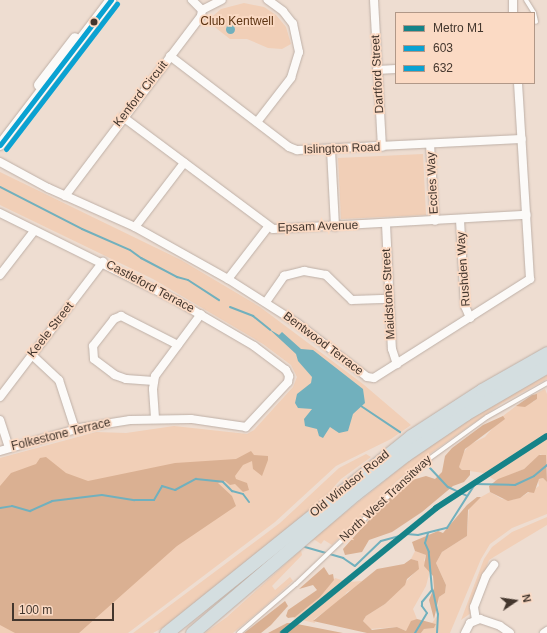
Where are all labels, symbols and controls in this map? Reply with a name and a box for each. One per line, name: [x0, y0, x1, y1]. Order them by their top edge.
legend: [395, 12, 535, 84]
park label: Club Kentwell: [200, 15, 274, 29]
unlabelled marker: [89, 17, 99, 27]
text: Metro M1: [433, 21, 484, 35]
street label: Dartford Street: [369, 34, 387, 114]
text: 603: [433, 41, 453, 55]
street label: Kenford Circuit: [111, 58, 171, 130]
text: 632: [433, 61, 453, 75]
street label: Islington Road: [303, 140, 381, 158]
street label: Eccles Way: [424, 152, 442, 214]
street label: Epsam Avenue: [277, 218, 359, 236]
street label: Rushden Way: [454, 231, 474, 307]
street label: Maidstone Street: [379, 248, 399, 340]
street label: Castleford Terrace: [103, 258, 197, 316]
street label: Keele Street: [25, 300, 77, 360]
street label: Bentwood Terrace: [280, 309, 366, 379]
street label: Folkestone Terrace: [10, 416, 112, 454]
street label: Old Windsor Road: [307, 448, 393, 520]
street label: North West Transitway: [337, 453, 435, 545]
north arrow: [495, 581, 535, 621]
text: N: [520, 593, 533, 604]
scale bar: [14, 595, 116, 621]
text: 100 m: [19, 603, 52, 617]

